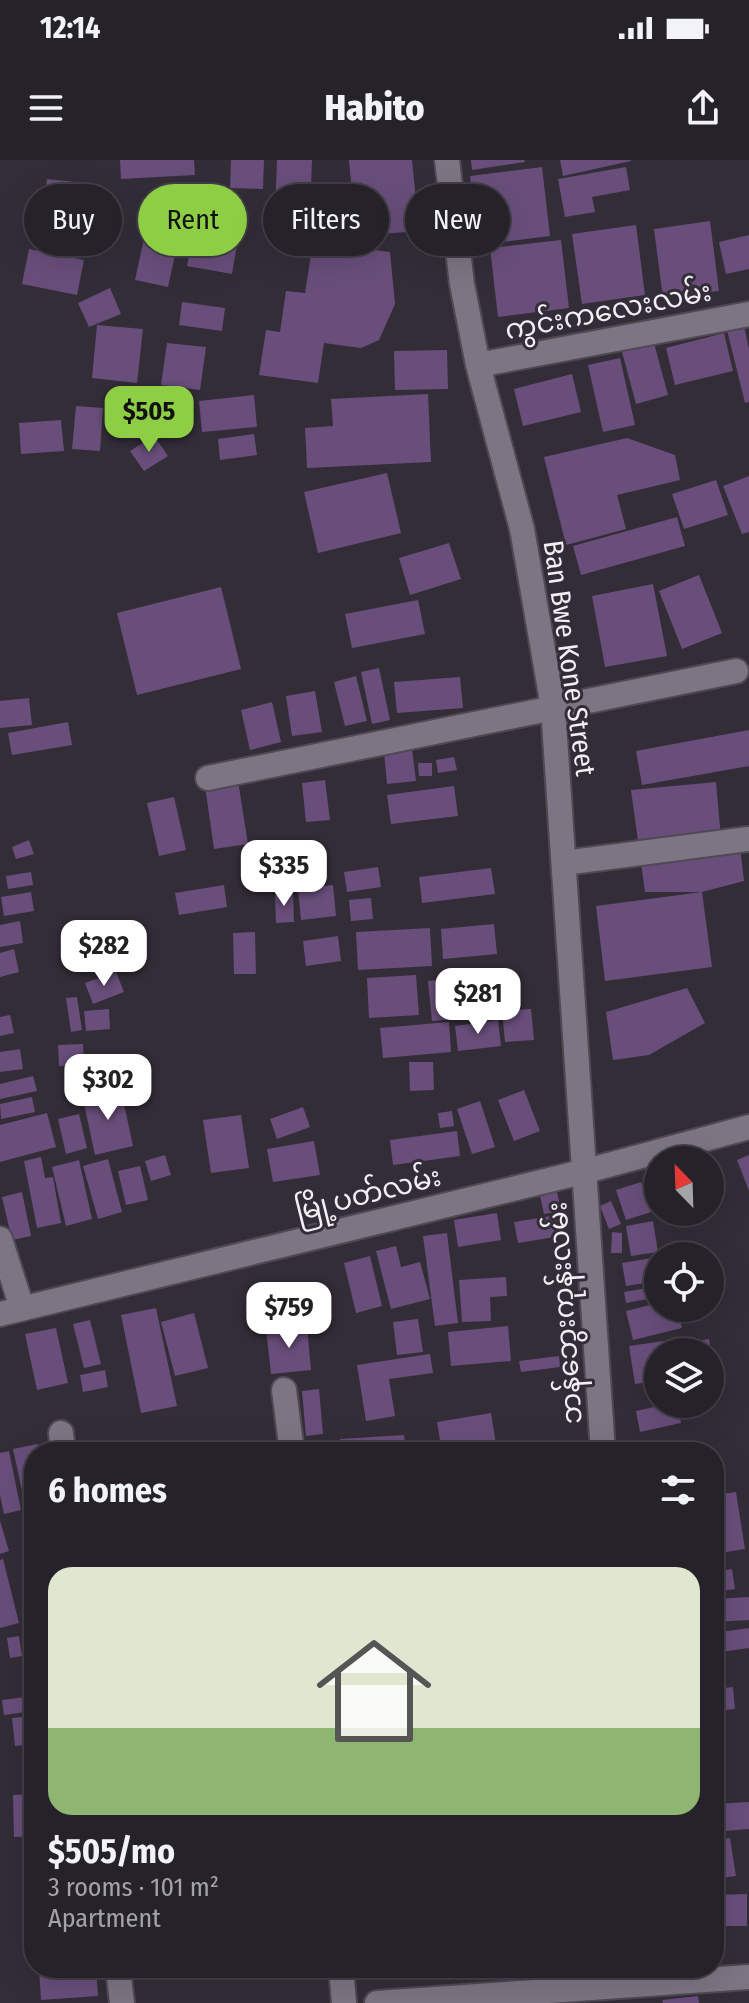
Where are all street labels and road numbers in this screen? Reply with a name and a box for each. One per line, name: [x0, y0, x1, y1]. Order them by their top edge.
street label: ကွင်းကလေးလမ်း: [502, 272, 715, 352]
street label: Ban Bwe Kone Street: [537, 538, 602, 779]
street label: မြို့ပတ်လမ်း: [291, 1158, 446, 1233]
street label: ဘန်ဘွေးကုန်းလမ်း: [538, 1200, 595, 1426]

